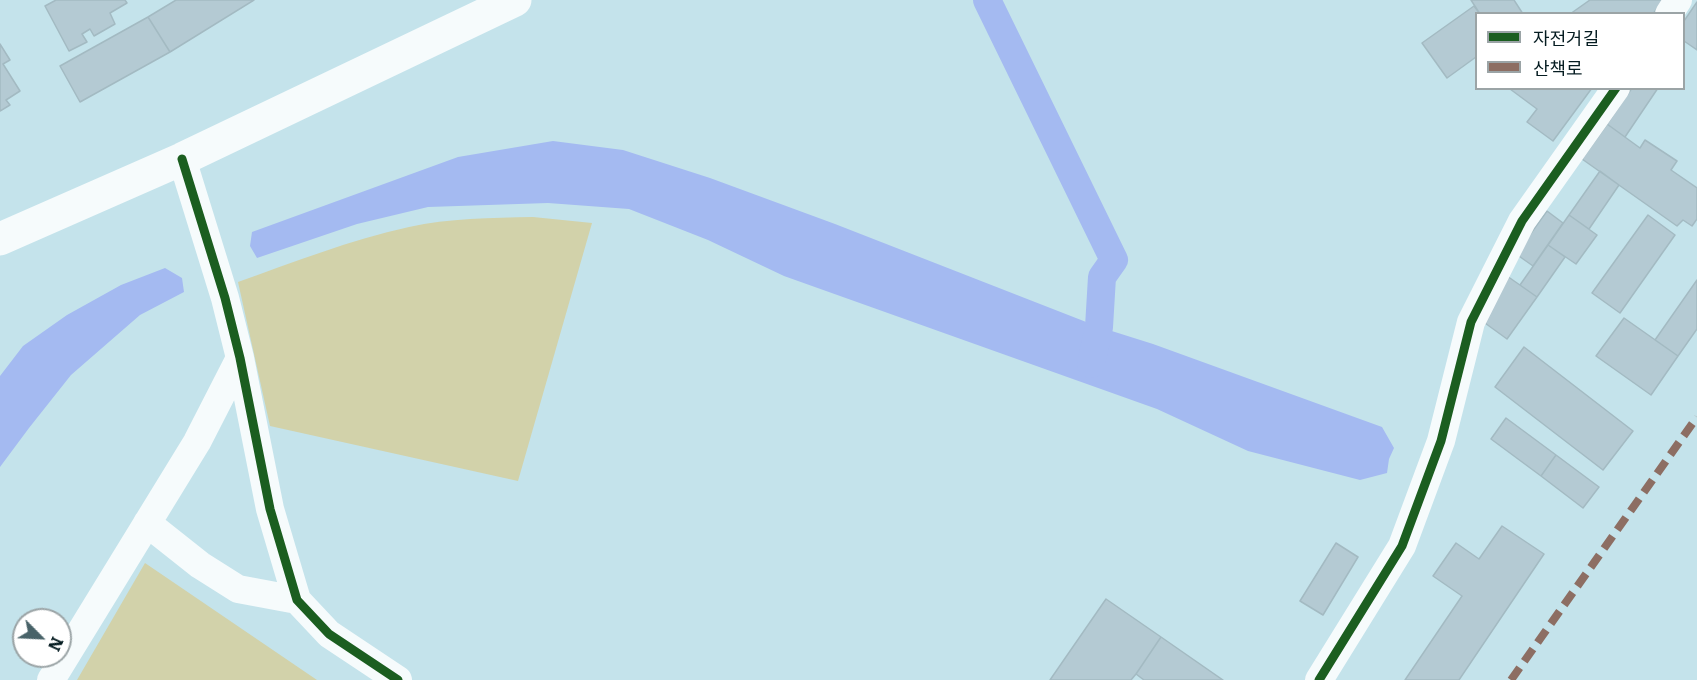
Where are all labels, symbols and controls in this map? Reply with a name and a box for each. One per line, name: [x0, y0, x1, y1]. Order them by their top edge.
legend: [1475, 12, 1685, 90]
text: 자전거길: [1533, 24, 1599, 51]
text: 산책로: [1533, 54, 1583, 81]
north arrow: [12, 608, 72, 668]
text: N: [43, 633, 70, 656]

